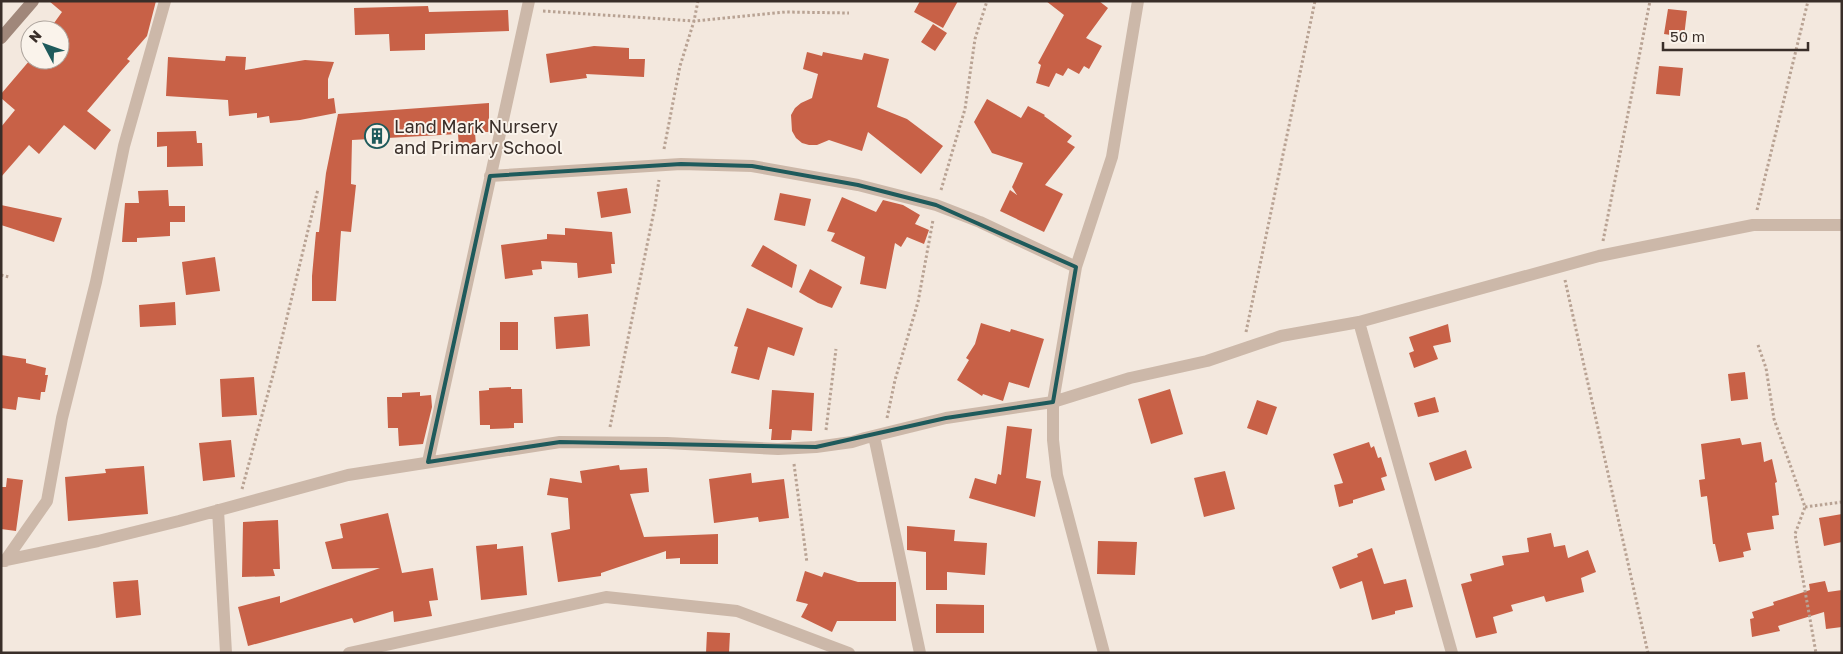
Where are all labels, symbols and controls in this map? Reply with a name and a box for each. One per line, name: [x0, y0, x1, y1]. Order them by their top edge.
north arrow: [20, 20, 70, 70]
scale bar: [1663, 20, 1808, 52]
text: N: [25, 27, 45, 46]
text: 50 m: [1670, 27, 1705, 45]
place label: Land Mark Nursery and Primary School: [394, 115, 563, 158]
building icon: Land Mark Nursery and Primary School: [364, 123, 390, 149]

